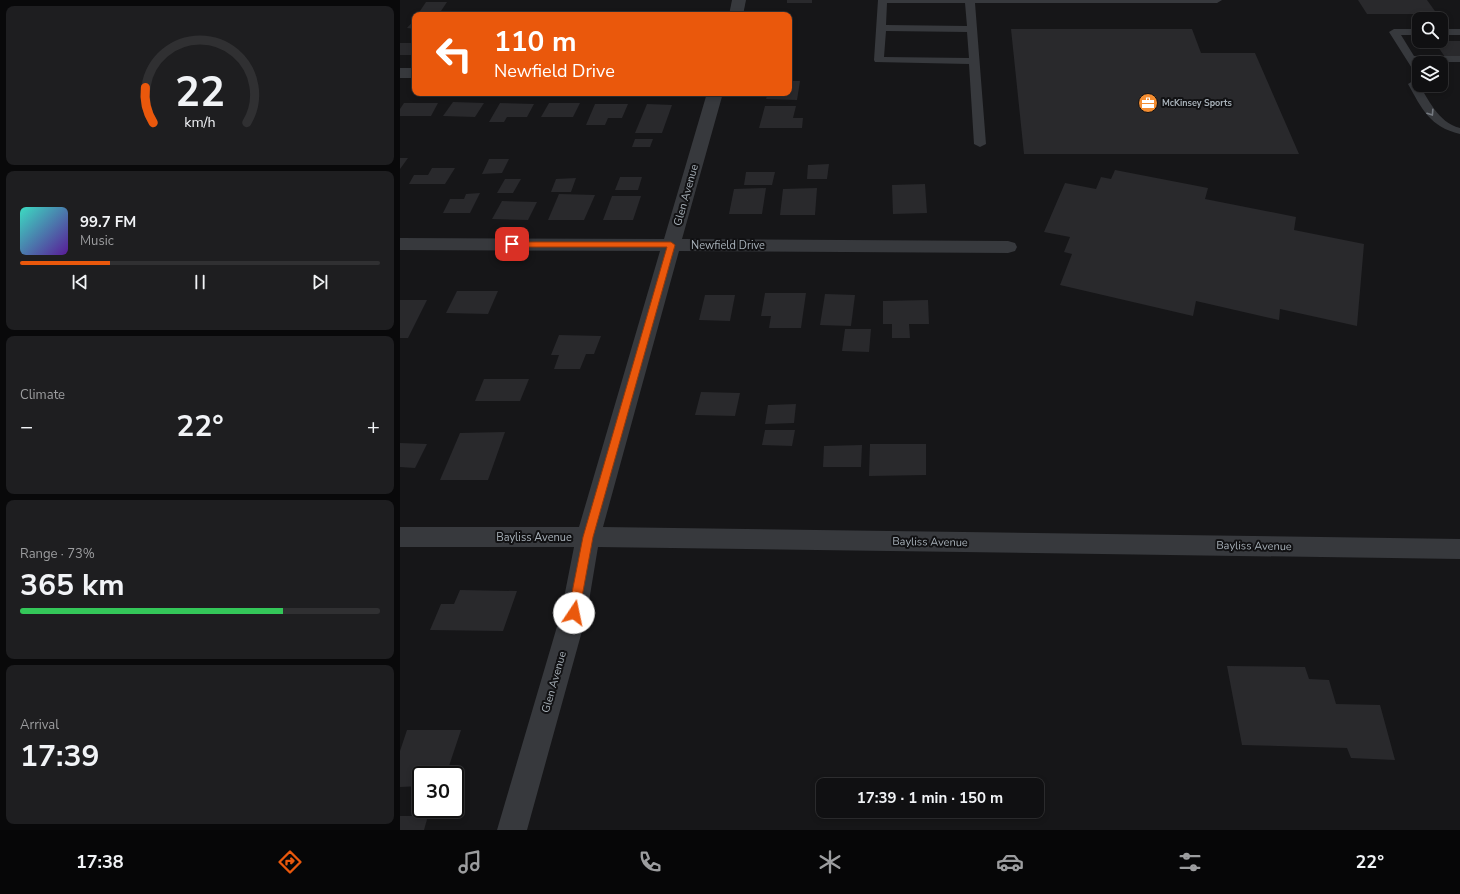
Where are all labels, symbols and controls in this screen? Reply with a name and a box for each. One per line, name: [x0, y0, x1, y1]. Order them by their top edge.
map controls: [1412, 12, 1448, 92]
button: search: [1412, 12, 1448, 48]
text: 110 m: [494, 23, 577, 61]
icon: left: [428, 28, 480, 80]
button: layers: [1412, 56, 1448, 92]
text: Newfield Drive: [494, 59, 615, 83]
text: 22: [175, 64, 225, 121]
office icon: McKinsey Sports: [1137, 92, 1159, 114]
place label: McKinsey Sports: [1162, 97, 1232, 109]
one-way arrow: [1427, 109, 1434, 116]
text: km/h: [184, 113, 216, 132]
street label: Glen Avenue: [670, 162, 702, 228]
text: 99.7 FM: [80, 212, 136, 232]
pin: [495, 227, 529, 261]
text: Music: [80, 232, 114, 250]
icon: arrive: [501, 233, 523, 255]
street label: Newfield Drive: [691, 238, 765, 253]
icon: previous: [69, 271, 91, 293]
icon: pause: [189, 271, 211, 293]
icon: next: [309, 271, 331, 293]
text: Climate: [20, 386, 65, 404]
text: 22°: [176, 406, 224, 447]
text: −: [20, 412, 33, 442]
text: +: [367, 412, 380, 442]
street label: Bayliss Avenue: [496, 530, 572, 545]
street label: Bayliss Avenue: [892, 534, 968, 550]
street label: Bayliss Avenue: [1216, 538, 1292, 554]
text: Range · 73%: [20, 545, 95, 563]
text: 365 km: [20, 565, 125, 606]
position arrow: [553, 592, 595, 634]
street label: Glen Avenue: [538, 649, 570, 715]
text: Arrival: [20, 716, 59, 734]
text: 17:39: [20, 736, 99, 777]
speed limit sign: 30: [412, 766, 464, 818]
text: 17:39 · 1 min · 150 m: [857, 788, 1003, 808]
icon: directions: [276, 848, 304, 876]
icon: music: [456, 848, 484, 876]
icon: phone: [636, 848, 664, 876]
icon: climate: [816, 848, 844, 876]
icon: car: [996, 848, 1024, 876]
icon: filters: [1176, 848, 1204, 876]
text: 17:38: [76, 850, 124, 874]
text: 22°: [1356, 850, 1384, 874]

